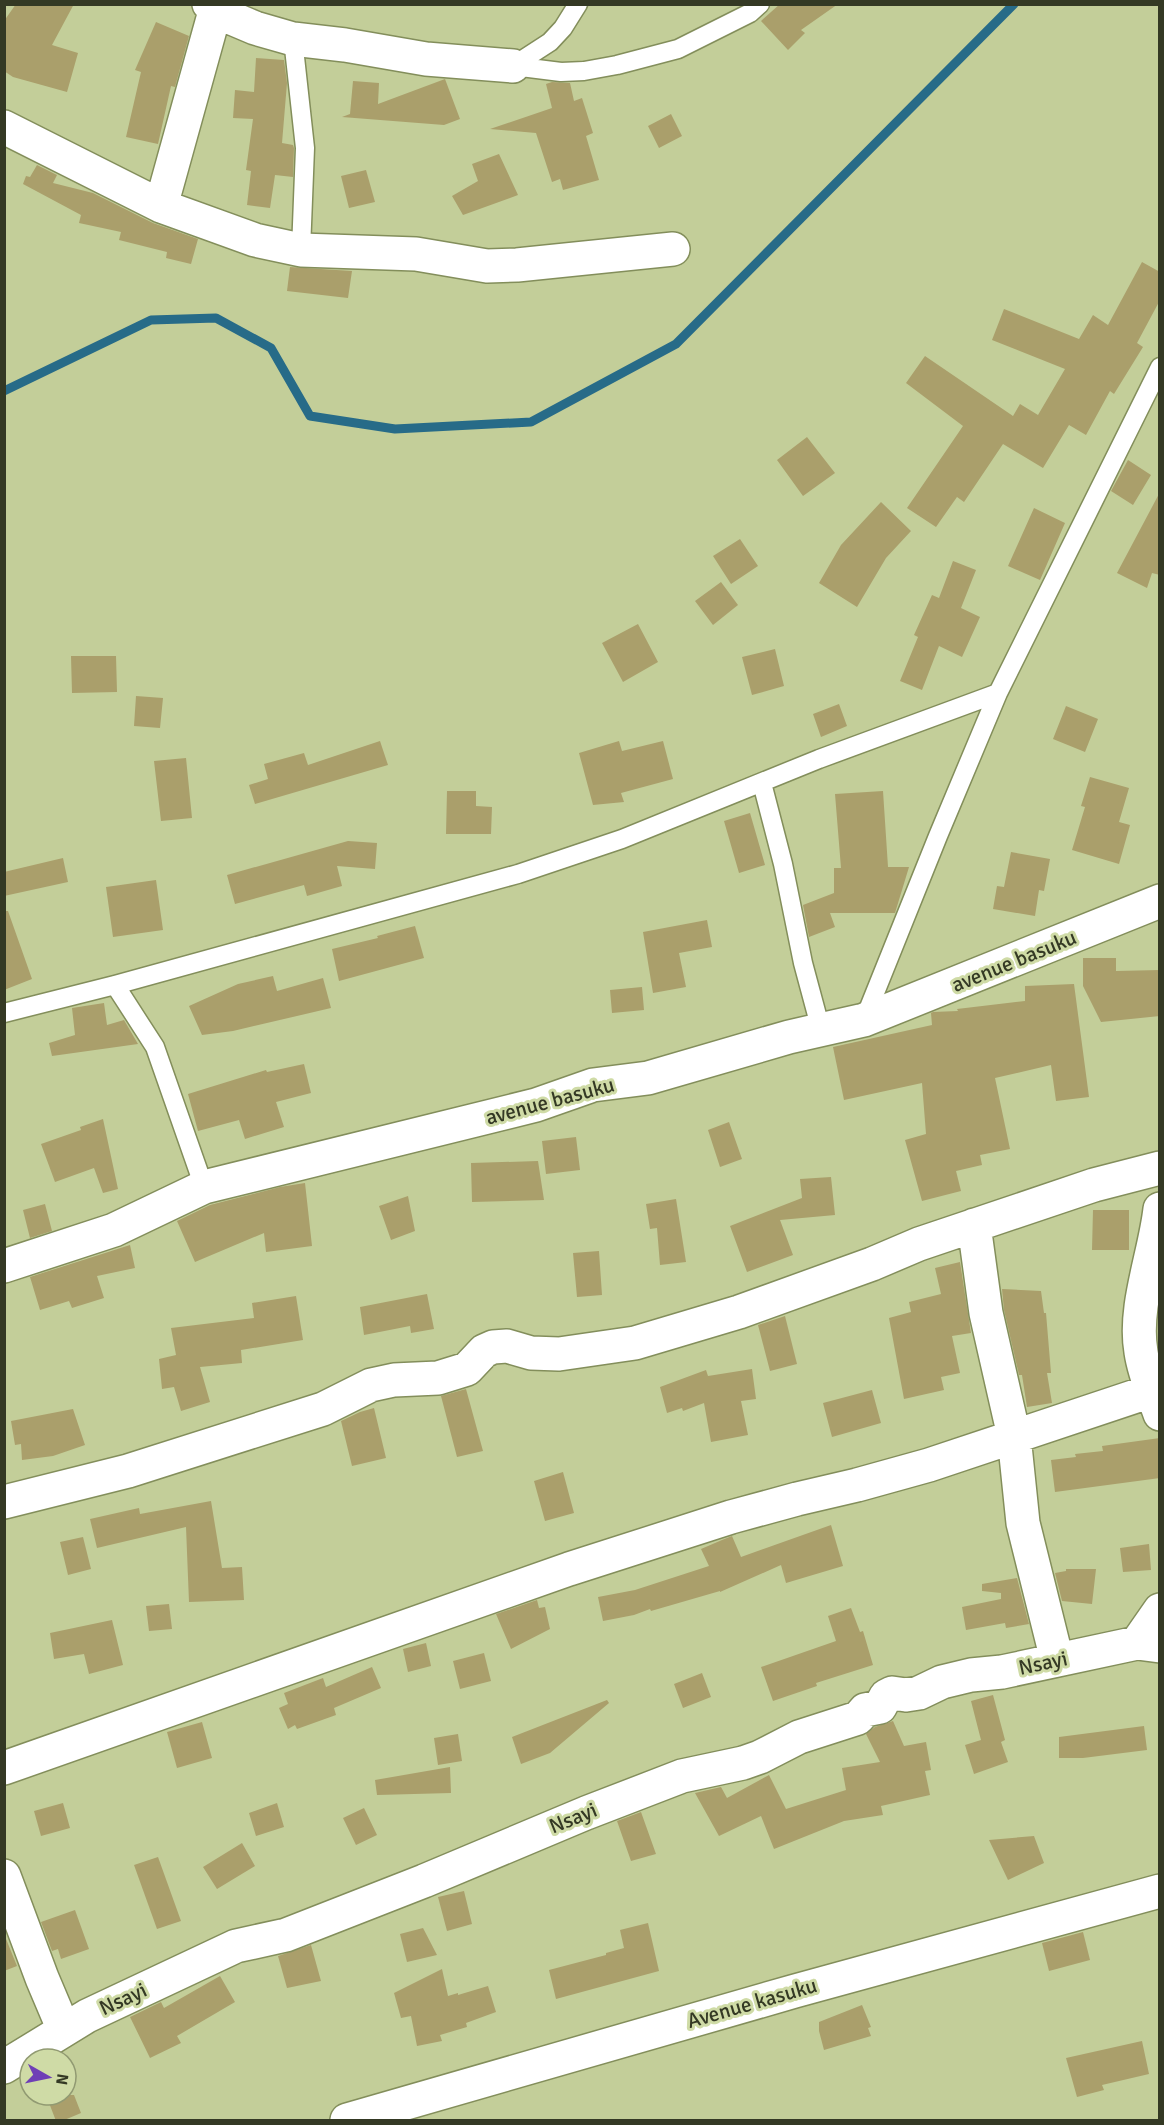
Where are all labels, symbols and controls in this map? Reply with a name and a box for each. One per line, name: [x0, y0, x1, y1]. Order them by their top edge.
street label: avenue basuku: [948, 924, 1080, 998]
street label: avenue basuku: [483, 1071, 617, 1131]
street label: Nsayi: [1016, 1645, 1070, 1681]
street label: Nsayi: [545, 1797, 601, 1839]
street label: Avenue kasuku: [684, 1972, 820, 2034]
street label: Nsayi: [95, 1977, 151, 2021]
north arrow: [18, 2047, 78, 2107]
text: N: [51, 2072, 73, 2086]

